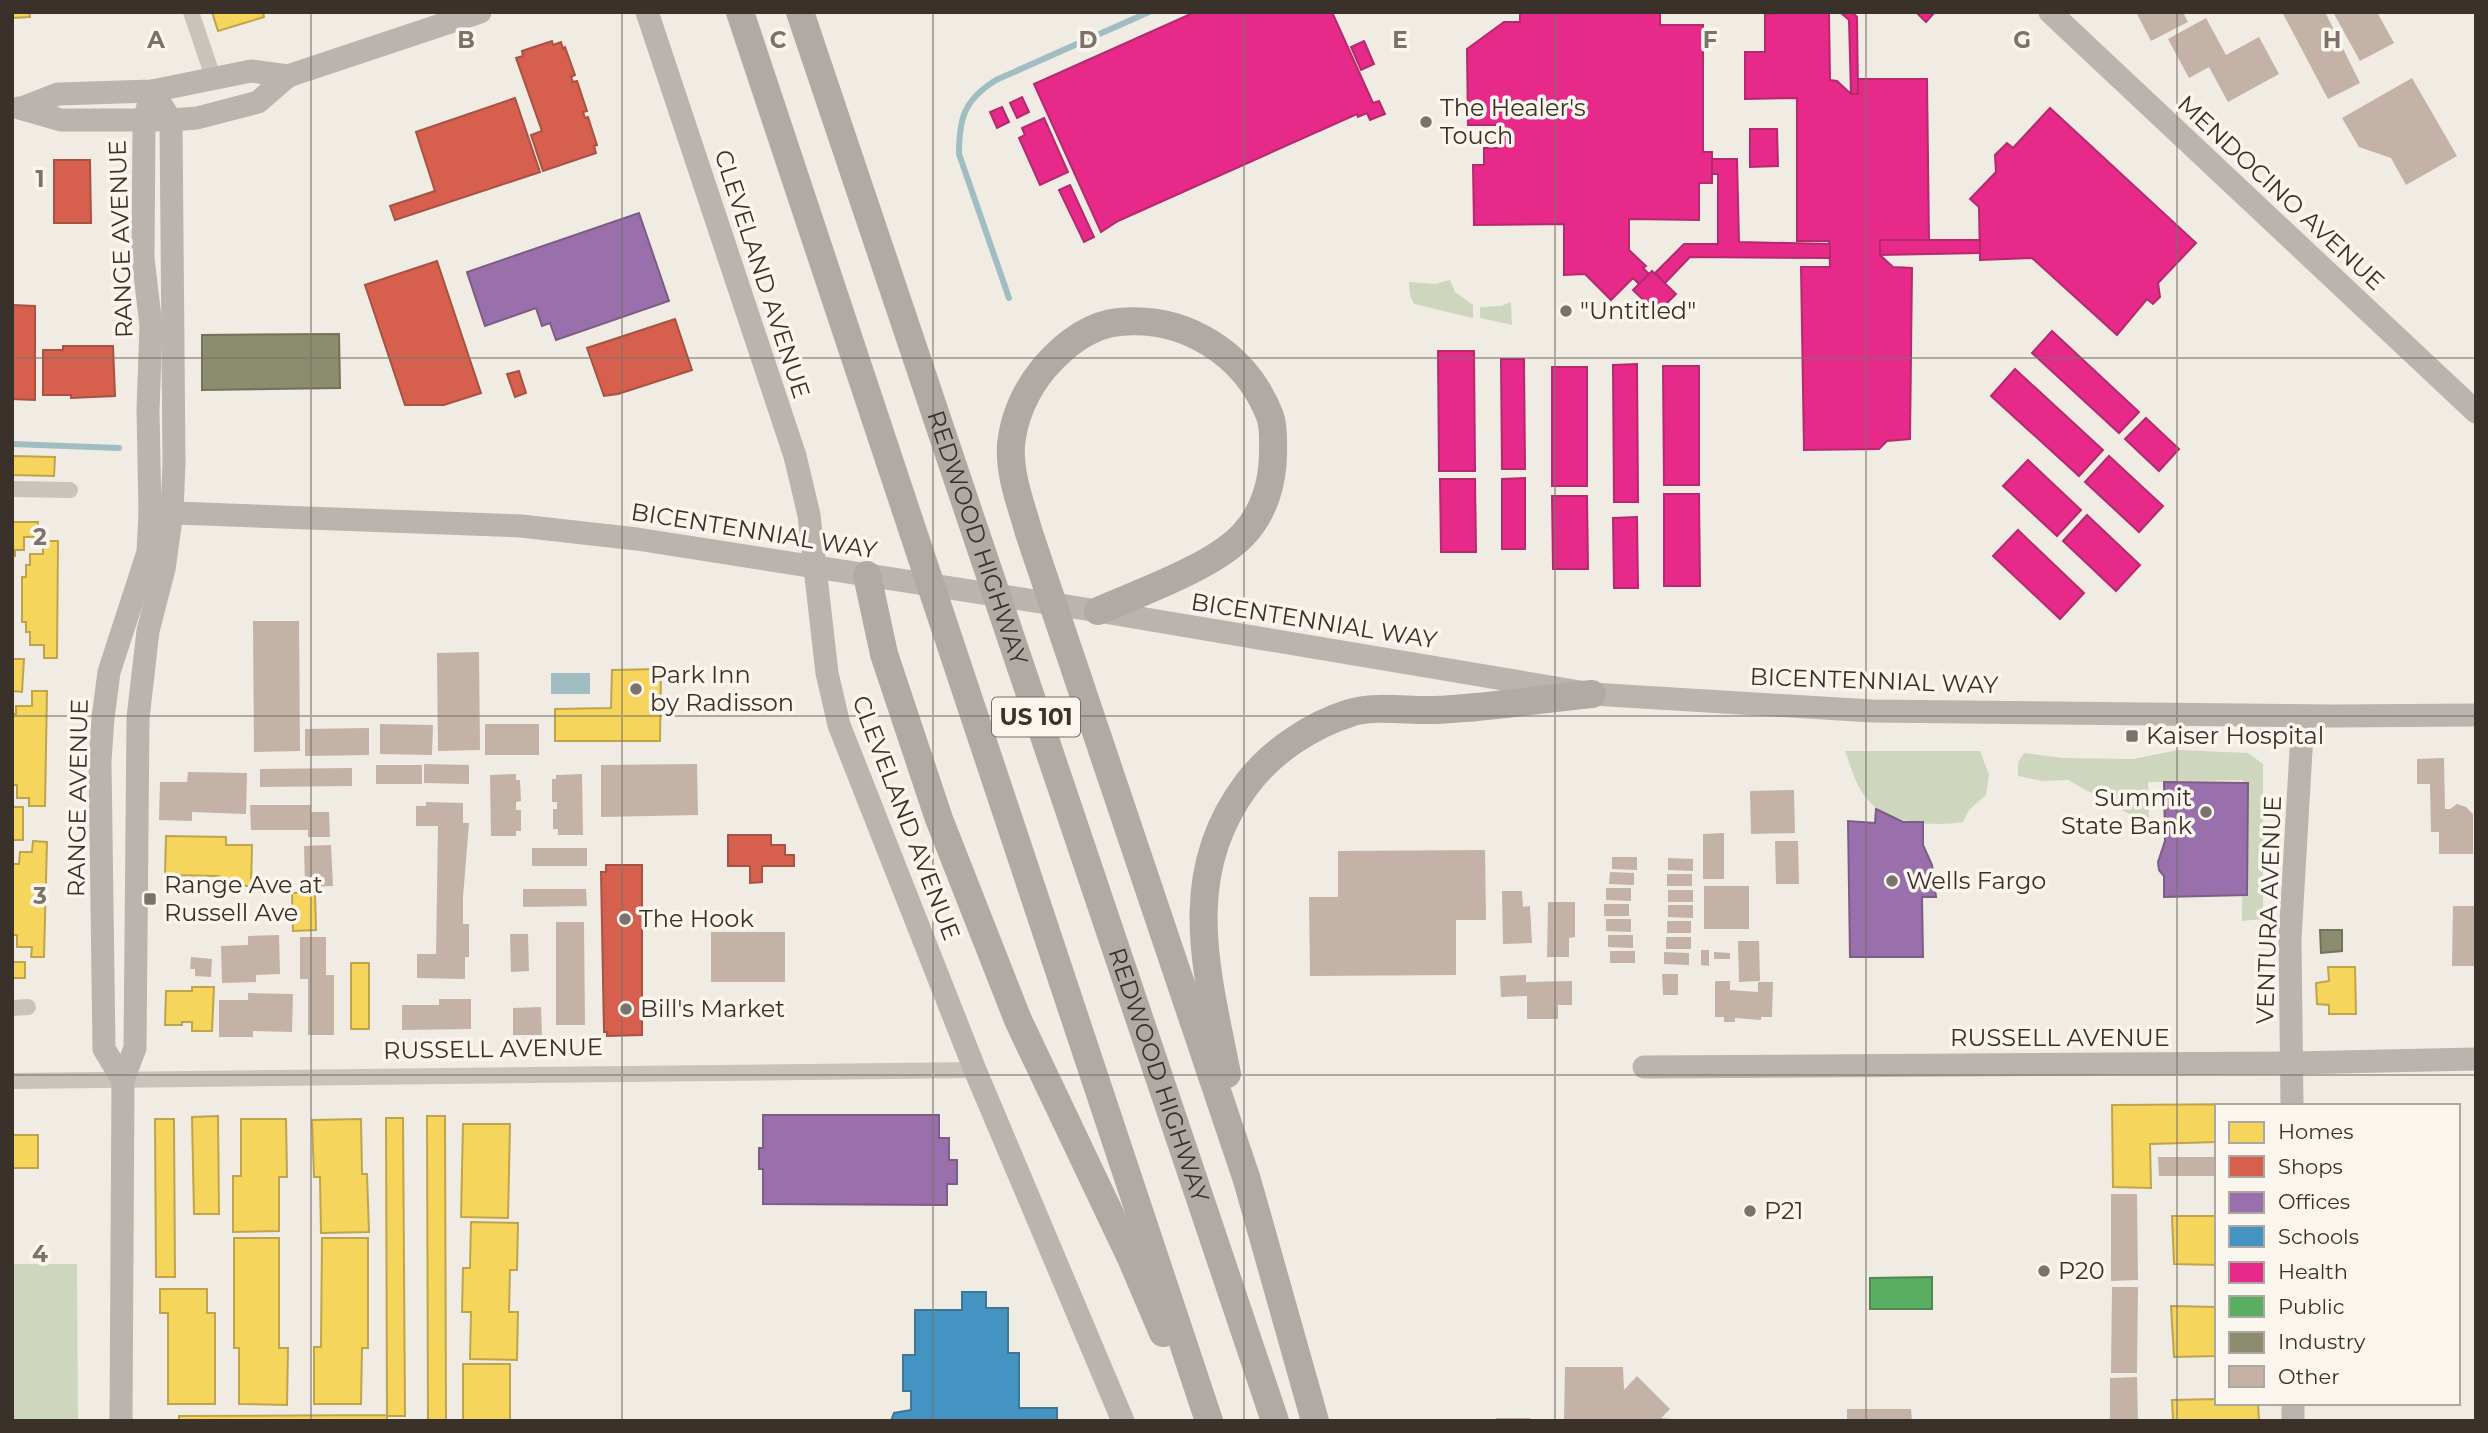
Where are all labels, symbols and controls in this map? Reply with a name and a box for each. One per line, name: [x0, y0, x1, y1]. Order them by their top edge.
text: A: [146, 26, 165, 54]
text: B: [457, 26, 475, 54]
text: C: [770, 26, 787, 54]
text: D: [1079, 26, 1098, 54]
text: E: [1392, 26, 1408, 54]
text: F: [1703, 26, 1718, 54]
text: G: [2013, 26, 2031, 54]
text: H: [2323, 26, 2341, 54]
street label: MENDOCINO AVENUE: [2172, 89, 2391, 296]
place label: The Healer's Touch: [1440, 93, 1586, 150]
marker: The Healer's Touch: [1418, 114, 1434, 130]
street label: RANGE AVENUE: [103, 139, 138, 339]
street label: CLEVELAND AVENUE: [709, 146, 816, 402]
text: 1: [35, 165, 45, 193]
place label: "Untitled": [1580, 296, 1696, 325]
marker: "Untitled": [1558, 303, 1574, 319]
street label: REDWOOD HIGHWAY: [921, 407, 1034, 670]
street label: BICENTENNIAL WAY: [629, 497, 880, 564]
text: 2: [33, 523, 47, 551]
street label: BICENTENNIAL WAY: [1189, 587, 1440, 654]
place label: Park Inn by Radisson: [650, 660, 794, 717]
street label: BICENTENNIAL WAY: [1749, 662, 2000, 699]
marker: Park Inn by Radisson: [628, 681, 644, 697]
street label: CLEVELAND AVENUE: [846, 691, 967, 944]
road number: US 101: [992, 698, 1080, 736]
street label: RANGE AVENUE: [61, 699, 94, 897]
place label: Kaiser Hospital: [2146, 721, 2324, 750]
marker: Kaiser Hospital: [2124, 728, 2140, 744]
place label: Summit State Bank: [2061, 783, 2193, 840]
street label: VENTURA AVENUE: [2250, 795, 2287, 1025]
marker: Summit State Bank: [2198, 804, 2214, 820]
place label: Wells Fargo: [1906, 866, 2046, 895]
place label: Range Ave at Russell Ave: [164, 870, 323, 927]
marker: Wells Fargo: [1884, 873, 1900, 889]
text: 3: [32, 882, 47, 910]
marker: Range Ave at Russell Ave: [142, 891, 158, 907]
place label: The Hook: [639, 904, 754, 933]
marker: The Hook: [617, 911, 633, 927]
street label: REDWOOD HIGHWAY: [1103, 944, 1216, 1207]
place label: Bill's Market: [640, 994, 785, 1023]
marker: Bill's Market: [618, 1001, 634, 1017]
street label: RUSSELL AVENUE: [1950, 1023, 2170, 1052]
street label: RUSSELL AVENUE: [383, 1032, 603, 1065]
legend: [2215, 1104, 2460, 1405]
text: Homes: [2278, 1119, 2353, 1144]
text: Shops: [2278, 1154, 2343, 1179]
text: Offices: [2278, 1189, 2350, 1214]
place label: P21: [1764, 1196, 1803, 1225]
marker: P21: [1742, 1203, 1758, 1219]
text: Schools: [2278, 1224, 2359, 1249]
text: 4: [32, 1240, 48, 1268]
place label: P20: [2058, 1256, 2105, 1285]
text: Health: [2278, 1259, 2348, 1284]
marker: P20: [2036, 1263, 2052, 1279]
text: Public: [2278, 1294, 2345, 1319]
text: Industry: [2278, 1329, 2366, 1354]
text: Other: [2278, 1364, 2340, 1389]

